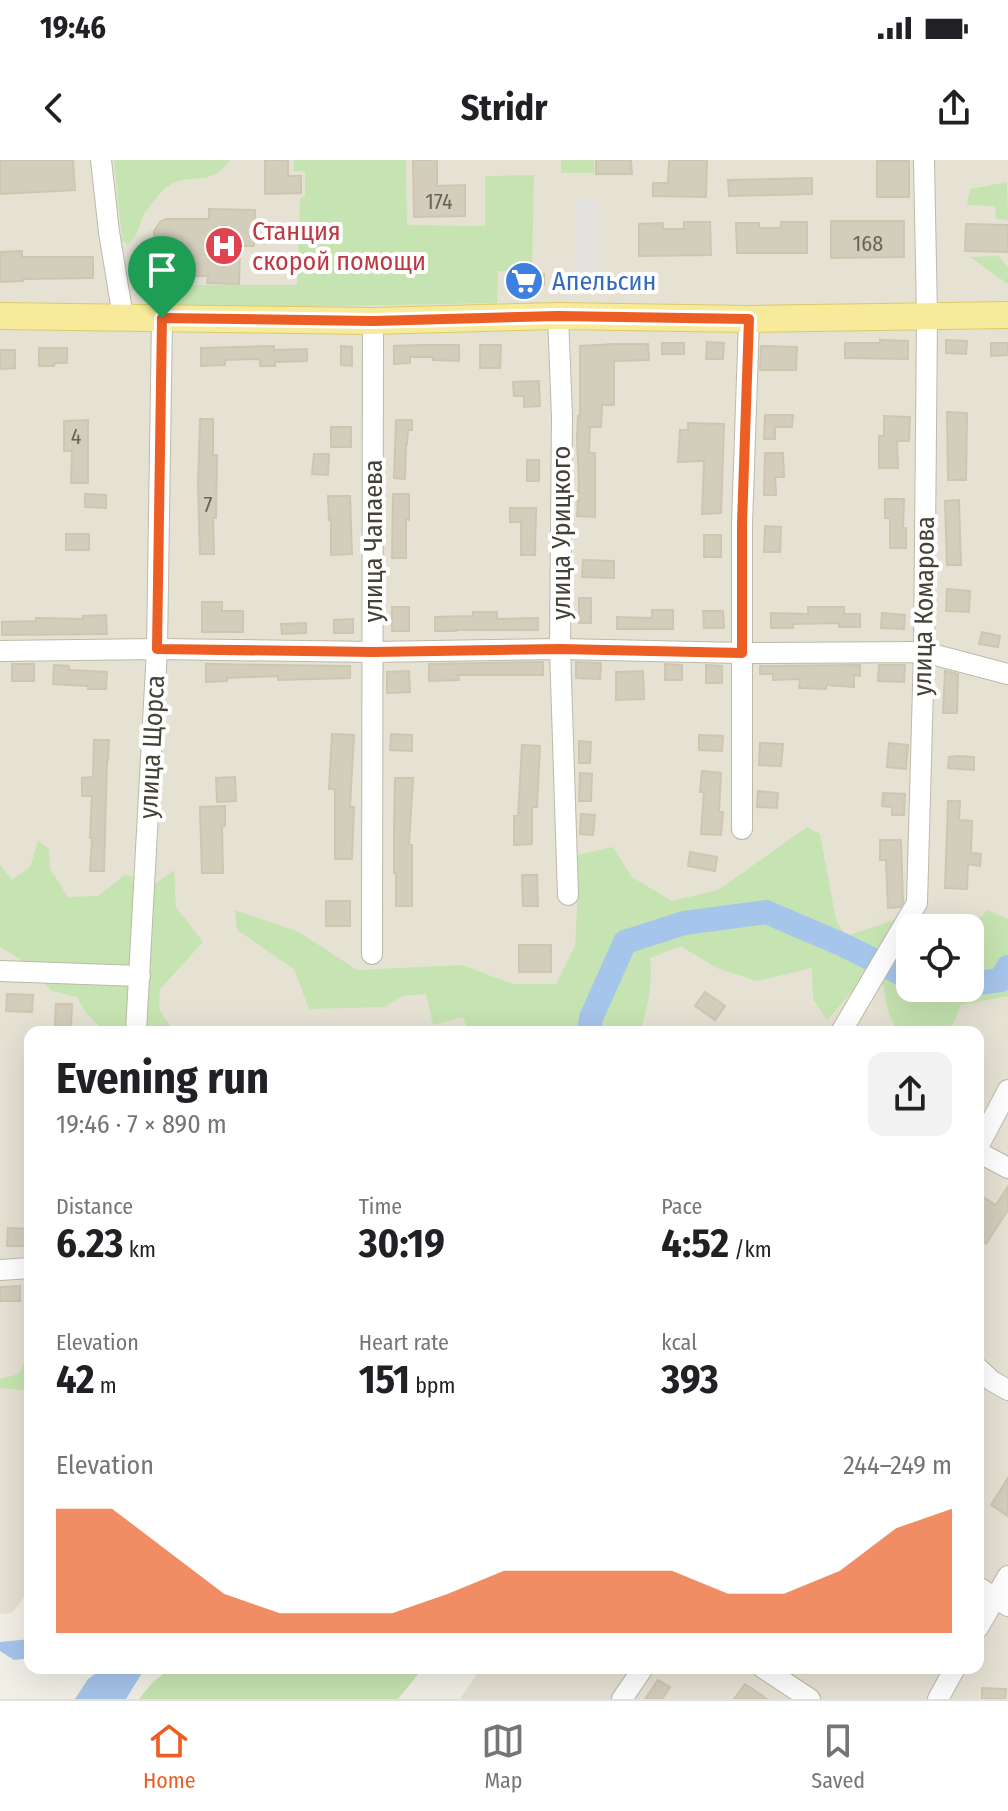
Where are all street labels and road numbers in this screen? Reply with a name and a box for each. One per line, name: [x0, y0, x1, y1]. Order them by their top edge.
street label: улица Урицкого: [546, 446, 577, 620]
street label: улица Чапаева: [358, 459, 389, 623]
street label: улица Комарова: [907, 516, 941, 696]
street label: улица Щорса: [133, 674, 171, 820]

